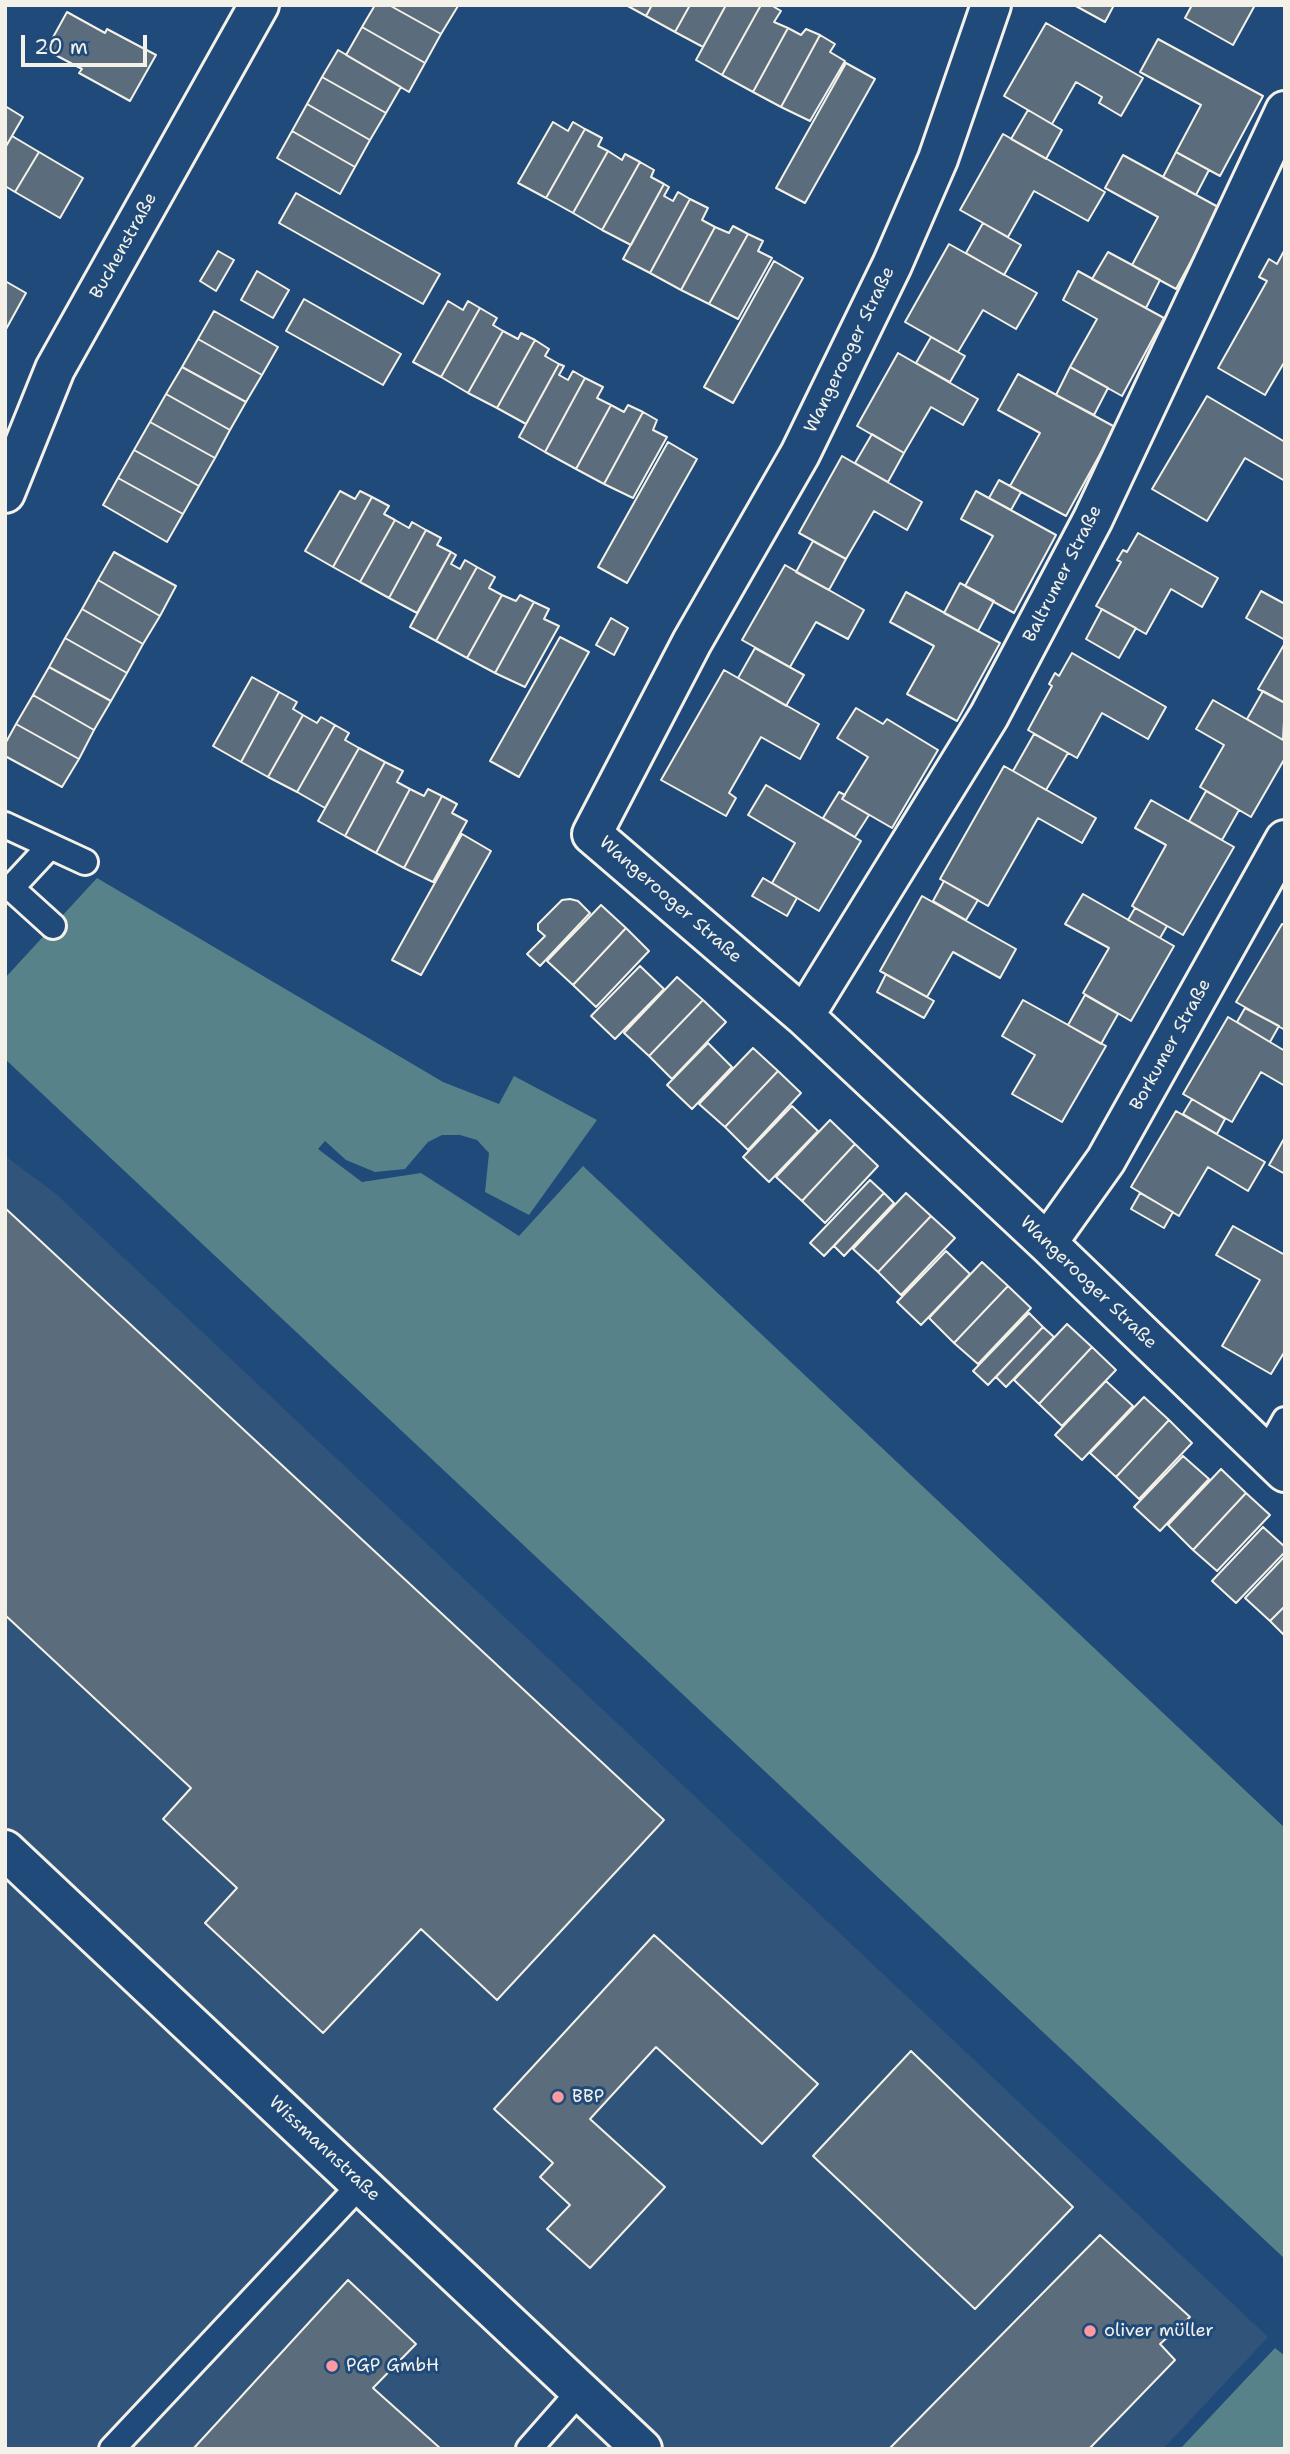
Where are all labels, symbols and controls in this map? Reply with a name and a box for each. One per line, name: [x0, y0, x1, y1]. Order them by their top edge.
scale bar: [24, 21, 150, 65]
text: 20 m: [34, 33, 88, 61]
street label: Buchenstraße: [86, 189, 162, 303]
street label: Wangerooger Straße: [800, 263, 900, 437]
street label: Baltrumer Straße: [1019, 502, 1107, 646]
street label: Wangerooger Straße: [594, 832, 746, 968]
street label: Borkumer Straße: [1126, 975, 1216, 1115]
street label: Wangerooger Straße: [1015, 1212, 1161, 1354]
place label: BBP: [572, 2086, 604, 2108]
marker: BBP: [550, 2089, 566, 2105]
street label: Wissmannstraße: [264, 2092, 384, 2206]
place label: oliver müller: [1104, 2320, 1214, 2342]
marker: oliver müller: [1082, 2323, 1098, 2339]
place label: PGP GmbH: [346, 2355, 439, 2377]
marker: PGP GmbH: [324, 2358, 340, 2374]

